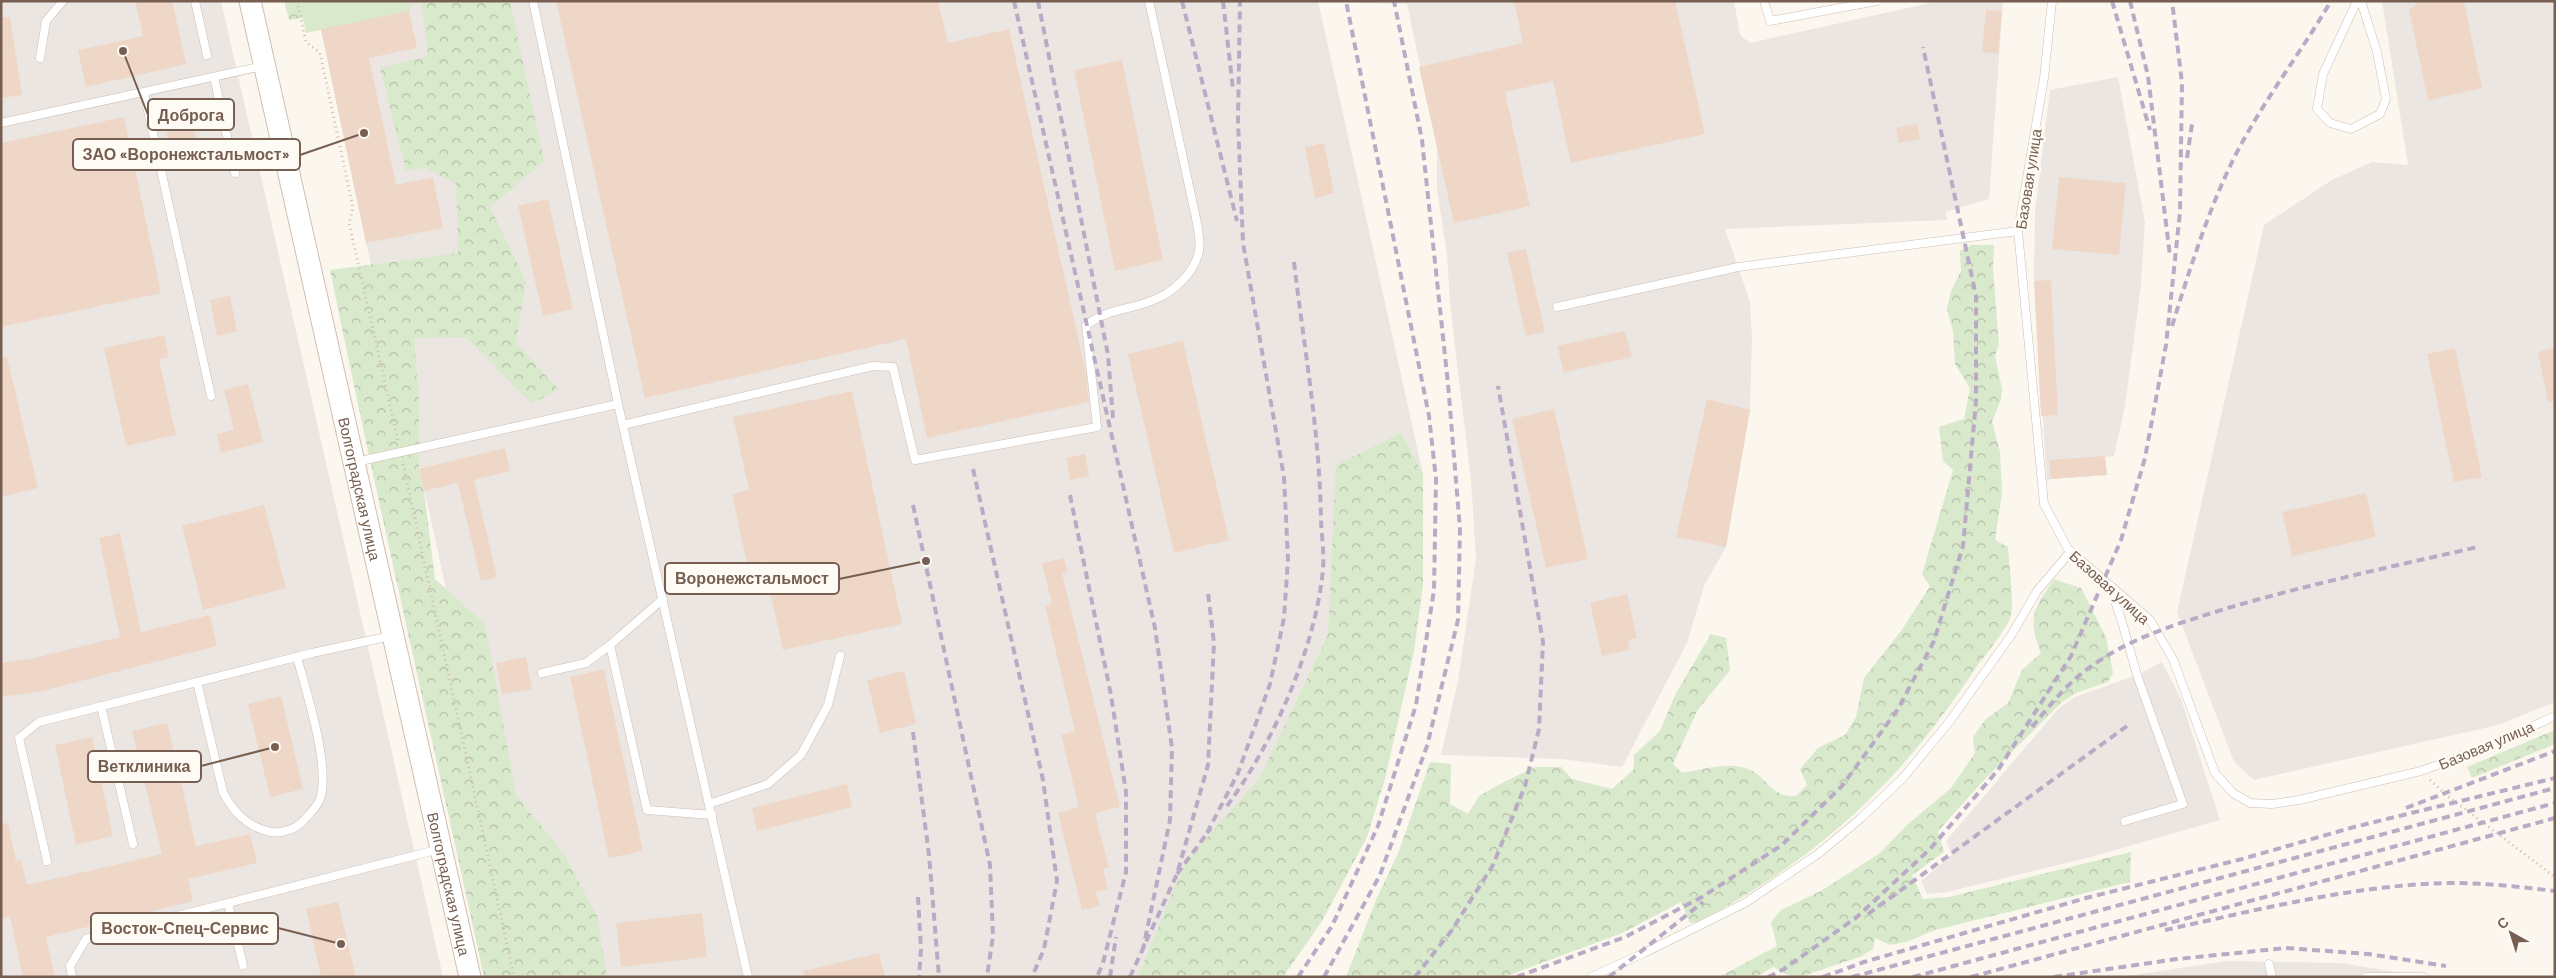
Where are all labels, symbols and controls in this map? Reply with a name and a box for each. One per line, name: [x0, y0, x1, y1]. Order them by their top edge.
callout: Доброга: [148, 99, 234, 130]
text: Доброга: [158, 105, 224, 124]
street label: Базовая улица: [2011, 127, 2045, 231]
callout: ЗАО «Воронежстальмост»: [73, 139, 300, 170]
text: ЗАО «Воронежстальмост»: [82, 144, 290, 163]
street label: Волгоградская улица: [335, 415, 385, 563]
street label: Базовая улица: [2066, 546, 2154, 628]
callout: Воронежстальмост: [665, 563, 839, 594]
text: Воронежстальмост: [675, 568, 829, 587]
street label: Базовая улица: [2436, 717, 2537, 773]
callout: Ветклиника: [88, 751, 201, 782]
text: Ветклиника: [98, 756, 190, 775]
street label: Волгоградская улица: [424, 810, 474, 958]
north arrow: [2486, 908, 2536, 958]
callout: Восток-Спец-Сервис: [91, 913, 278, 944]
text: С: [2493, 913, 2512, 932]
text: Восток-Спец-Сервис: [101, 918, 269, 937]

